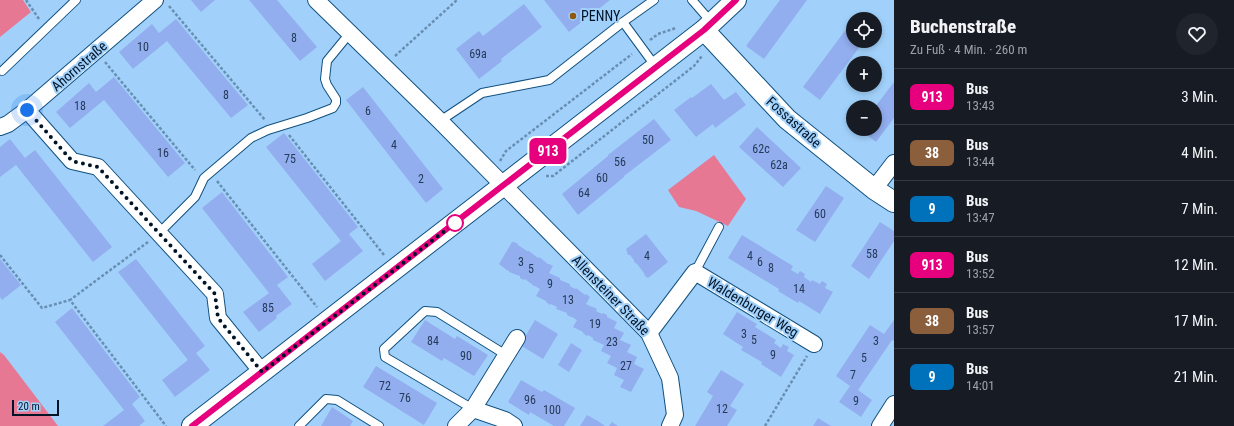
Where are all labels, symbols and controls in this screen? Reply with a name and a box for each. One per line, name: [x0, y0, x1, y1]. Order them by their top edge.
place label: PENNY: [581, 8, 621, 24]
marker: PENNY: [568, 11, 578, 21]
map controls: [846, 12, 882, 136]
button: locate: [846, 12, 882, 48]
button: heart: [1176, 13, 1218, 55]
text: Buchenstraße: [910, 15, 1016, 38]
house number: 8: [291, 31, 297, 45]
street label: Ahornstraße: [48, 37, 110, 94]
house number: 10: [137, 40, 149, 54]
text: Zu Fuß · 4 Min. · 260 m: [910, 42, 1027, 57]
house number: 69a: [469, 47, 487, 61]
button: +: [846, 56, 882, 92]
text: Bus: [966, 80, 989, 98]
house number: 8: [223, 88, 229, 102]
text: 3 Min.: [1181, 88, 1218, 106]
text: 913: [921, 89, 943, 105]
street label: Fossastraße: [763, 93, 825, 151]
text: 13:43: [966, 98, 995, 113]
house number: 18: [74, 99, 86, 113]
your location: [17, 100, 37, 120]
button: −: [846, 100, 882, 136]
house number: 6: [365, 104, 371, 118]
house number: 50: [642, 133, 654, 147]
text: Bus: [966, 136, 989, 154]
house number: 4: [391, 138, 397, 152]
line badge: 913: [525, 138, 571, 164]
house number: 62c: [752, 142, 770, 156]
text: 913: [537, 143, 559, 159]
text: 4 Min.: [1181, 144, 1218, 162]
text: 38: [925, 145, 939, 161]
house number: 16: [157, 146, 169, 160]
house number: 75: [284, 152, 296, 166]
text: 13:44: [966, 154, 995, 169]
house number: 56: [614, 155, 626, 169]
house number: 62a: [770, 158, 788, 172]
house number: 60: [596, 171, 608, 185]
house number: 2: [418, 172, 424, 186]
house number: 64: [578, 186, 590, 200]
text: Bus: [966, 192, 989, 210]
text: 7 Min.: [1181, 200, 1218, 218]
text: 9: [928, 201, 936, 217]
house number: 60: [814, 207, 826, 221]
text: 13:47: [966, 210, 995, 225]
unlabelled marker: [446, 214, 464, 232]
house number: 58: [866, 247, 878, 261]
text: Bus: [966, 248, 989, 266]
house number: 4: [644, 249, 650, 263]
house number: 4: [747, 249, 753, 263]
street label: Allensteiner Straße: [569, 252, 654, 339]
house number: 3: [518, 255, 524, 269]
house number: 6: [757, 255, 763, 269]
text: 12 Min.: [1174, 256, 1218, 274]
text: 913: [921, 257, 943, 273]
house number: 8: [768, 261, 774, 275]
house number: 5: [528, 262, 534, 276]
text: 13:52: [966, 266, 995, 281]
street label: Waldenburger Weg: [705, 274, 801, 340]
house number: 9: [547, 277, 553, 291]
house number: 14: [793, 282, 805, 296]
house number: 13: [562, 293, 574, 307]
house number: 85: [262, 301, 274, 315]
text: Bus: [966, 304, 989, 322]
text: 17 Min.: [1174, 312, 1218, 330]
text: 38: [925, 313, 939, 329]
house number: 19: [589, 317, 601, 331]
text: 13:57: [966, 322, 995, 337]
house number: 3: [741, 327, 747, 341]
house number: 5: [751, 333, 757, 347]
house number: 84: [427, 334, 439, 348]
house number: 3: [873, 334, 879, 348]
house number: 23: [606, 335, 618, 349]
house number: 9: [770, 348, 776, 362]
house number: 90: [460, 349, 472, 363]
house number: 5: [861, 351, 867, 365]
house number: 27: [620, 359, 632, 373]
text: Bus: [966, 360, 989, 378]
house number: 7: [850, 368, 856, 382]
text: 21 Min.: [1174, 368, 1218, 386]
text: 9: [928, 369, 936, 385]
text: 14:01: [966, 378, 995, 393]
house number: 72: [379, 379, 391, 393]
house number: 76: [399, 391, 411, 405]
house number: 96: [524, 393, 536, 407]
house number: 9: [853, 394, 859, 408]
scale bar: [12, 398, 59, 417]
text: 20 m: [18, 400, 40, 413]
house number: 12: [716, 402, 728, 416]
house number: 100: [543, 403, 561, 417]

